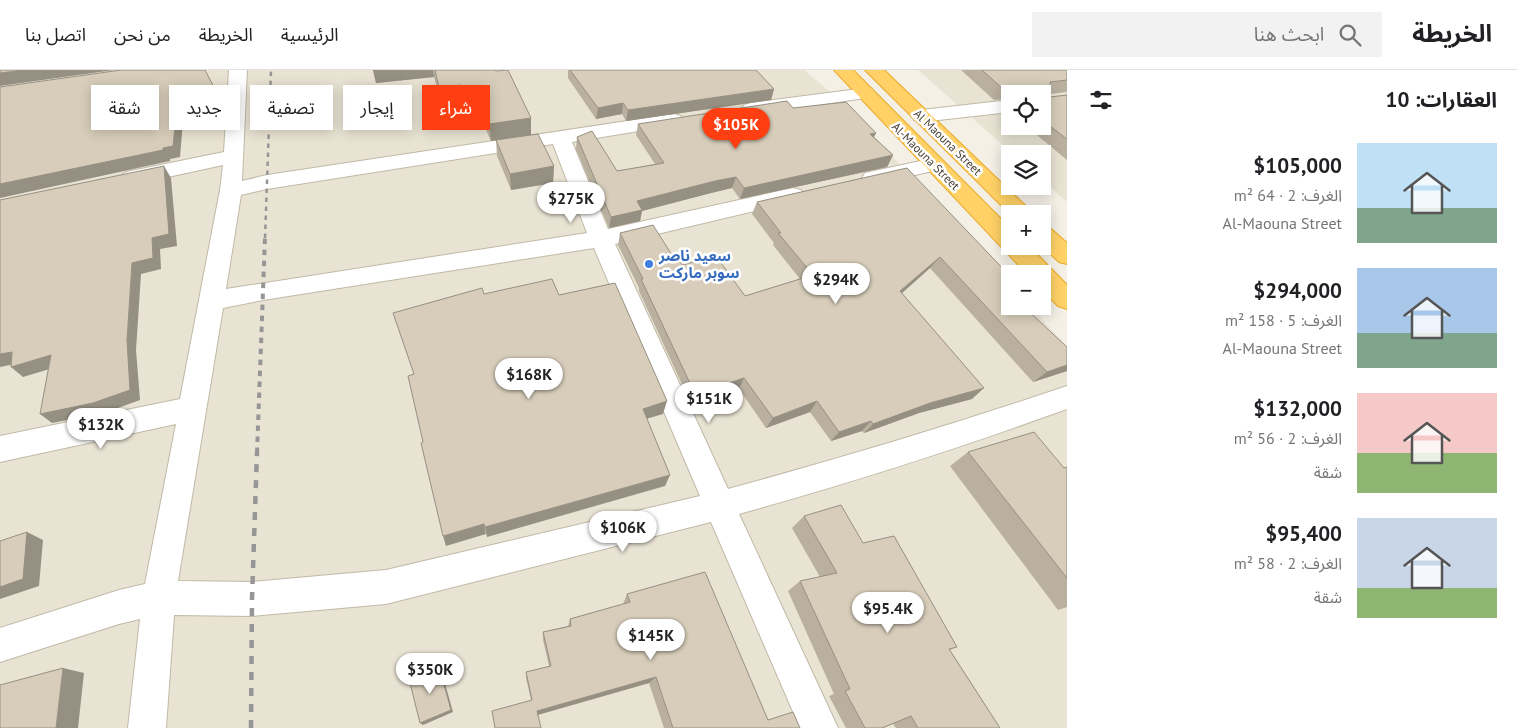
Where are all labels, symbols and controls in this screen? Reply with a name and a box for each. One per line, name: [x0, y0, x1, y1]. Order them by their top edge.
search box: [1032, 12, 1382, 57]
text: الخريطة: [1412, 18, 1492, 49]
icon: search: [1336, 21, 1364, 49]
text: ابحث هنا: [1254, 22, 1324, 46]
text: اتصل بنا: [25, 23, 86, 46]
text: من نحن: [114, 23, 171, 46]
text: الخريطة: [199, 23, 253, 46]
text: الرئيسية: [281, 23, 339, 46]
chip: شقة: [91, 85, 159, 130]
chip: جديد: [169, 85, 240, 130]
chip: تصفية: [250, 85, 333, 130]
chip: إيجار: [343, 85, 412, 130]
chip: شراء: [422, 85, 490, 130]
map controls: [1001, 85, 1051, 315]
button: locate: [1001, 85, 1051, 135]
icon: filters: [1087, 86, 1115, 114]
text: العقارات: 10: [1386, 86, 1497, 113]
street label: Al Maouna Street: [911, 106, 985, 178]
pin: $105K: [701, 108, 771, 150]
text: $105K: [713, 114, 759, 134]
street label: Al-Maouna Street: [889, 119, 963, 193]
button: layers: [1001, 145, 1051, 195]
text: $105,000: [1253, 152, 1342, 179]
icon: home: [1397, 163, 1457, 223]
pin: $275K: [536, 182, 606, 224]
text: الغرف: 2 · 64 m²: [1234, 185, 1342, 205]
text: $275K: [548, 188, 594, 208]
button: +: [1001, 205, 1051, 255]
text: Al-Maouna Street: [1223, 213, 1342, 233]
place label: سعيد ناصر سوبر ماركت: [658, 246, 739, 282]
marker: سعيد ناصر سوبر ماركت: [643, 258, 655, 270]
pin: $294K: [801, 262, 871, 305]
button: −: [1001, 265, 1051, 315]
text: $294K: [813, 269, 859, 289]
text: $294,000: [1253, 277, 1342, 304]
icon: home: [1397, 288, 1457, 348]
text: الغرف: 5 · 158 m²: [1225, 310, 1342, 330]
text: Al-Maouna Street: [1223, 338, 1342, 358]
pin: $168K: [494, 358, 564, 400]
text: $168K: [506, 364, 552, 384]
pin: $151K: [674, 382, 744, 424]
text: $151K: [686, 388, 732, 408]
text: $132,000: [1253, 395, 1342, 422]
pin: $132K: [66, 408, 136, 450]
icon: home: [1397, 413, 1457, 473]
text: $132K: [78, 414, 124, 434]
text: الغرف: 2 · 56 m²: [1234, 428, 1342, 448]
text: شقة: [1314, 462, 1342, 482]
pin: $106K: [588, 510, 658, 553]
text: $106K: [600, 517, 646, 537]
text: $95,400: [1265, 520, 1342, 547]
icon: home: [1397, 538, 1457, 598]
text: الغرف: 2 · 58 m²: [1234, 553, 1342, 573]
text: شقة: [1314, 587, 1342, 607]
pin: $95.4K: [847, 592, 929, 634]
text: $95.4K: [863, 598, 913, 618]
pin: $145K: [616, 618, 686, 661]
text: $145K: [628, 625, 674, 645]
pin: $350K: [395, 652, 465, 695]
text: $350K: [407, 659, 453, 679]

